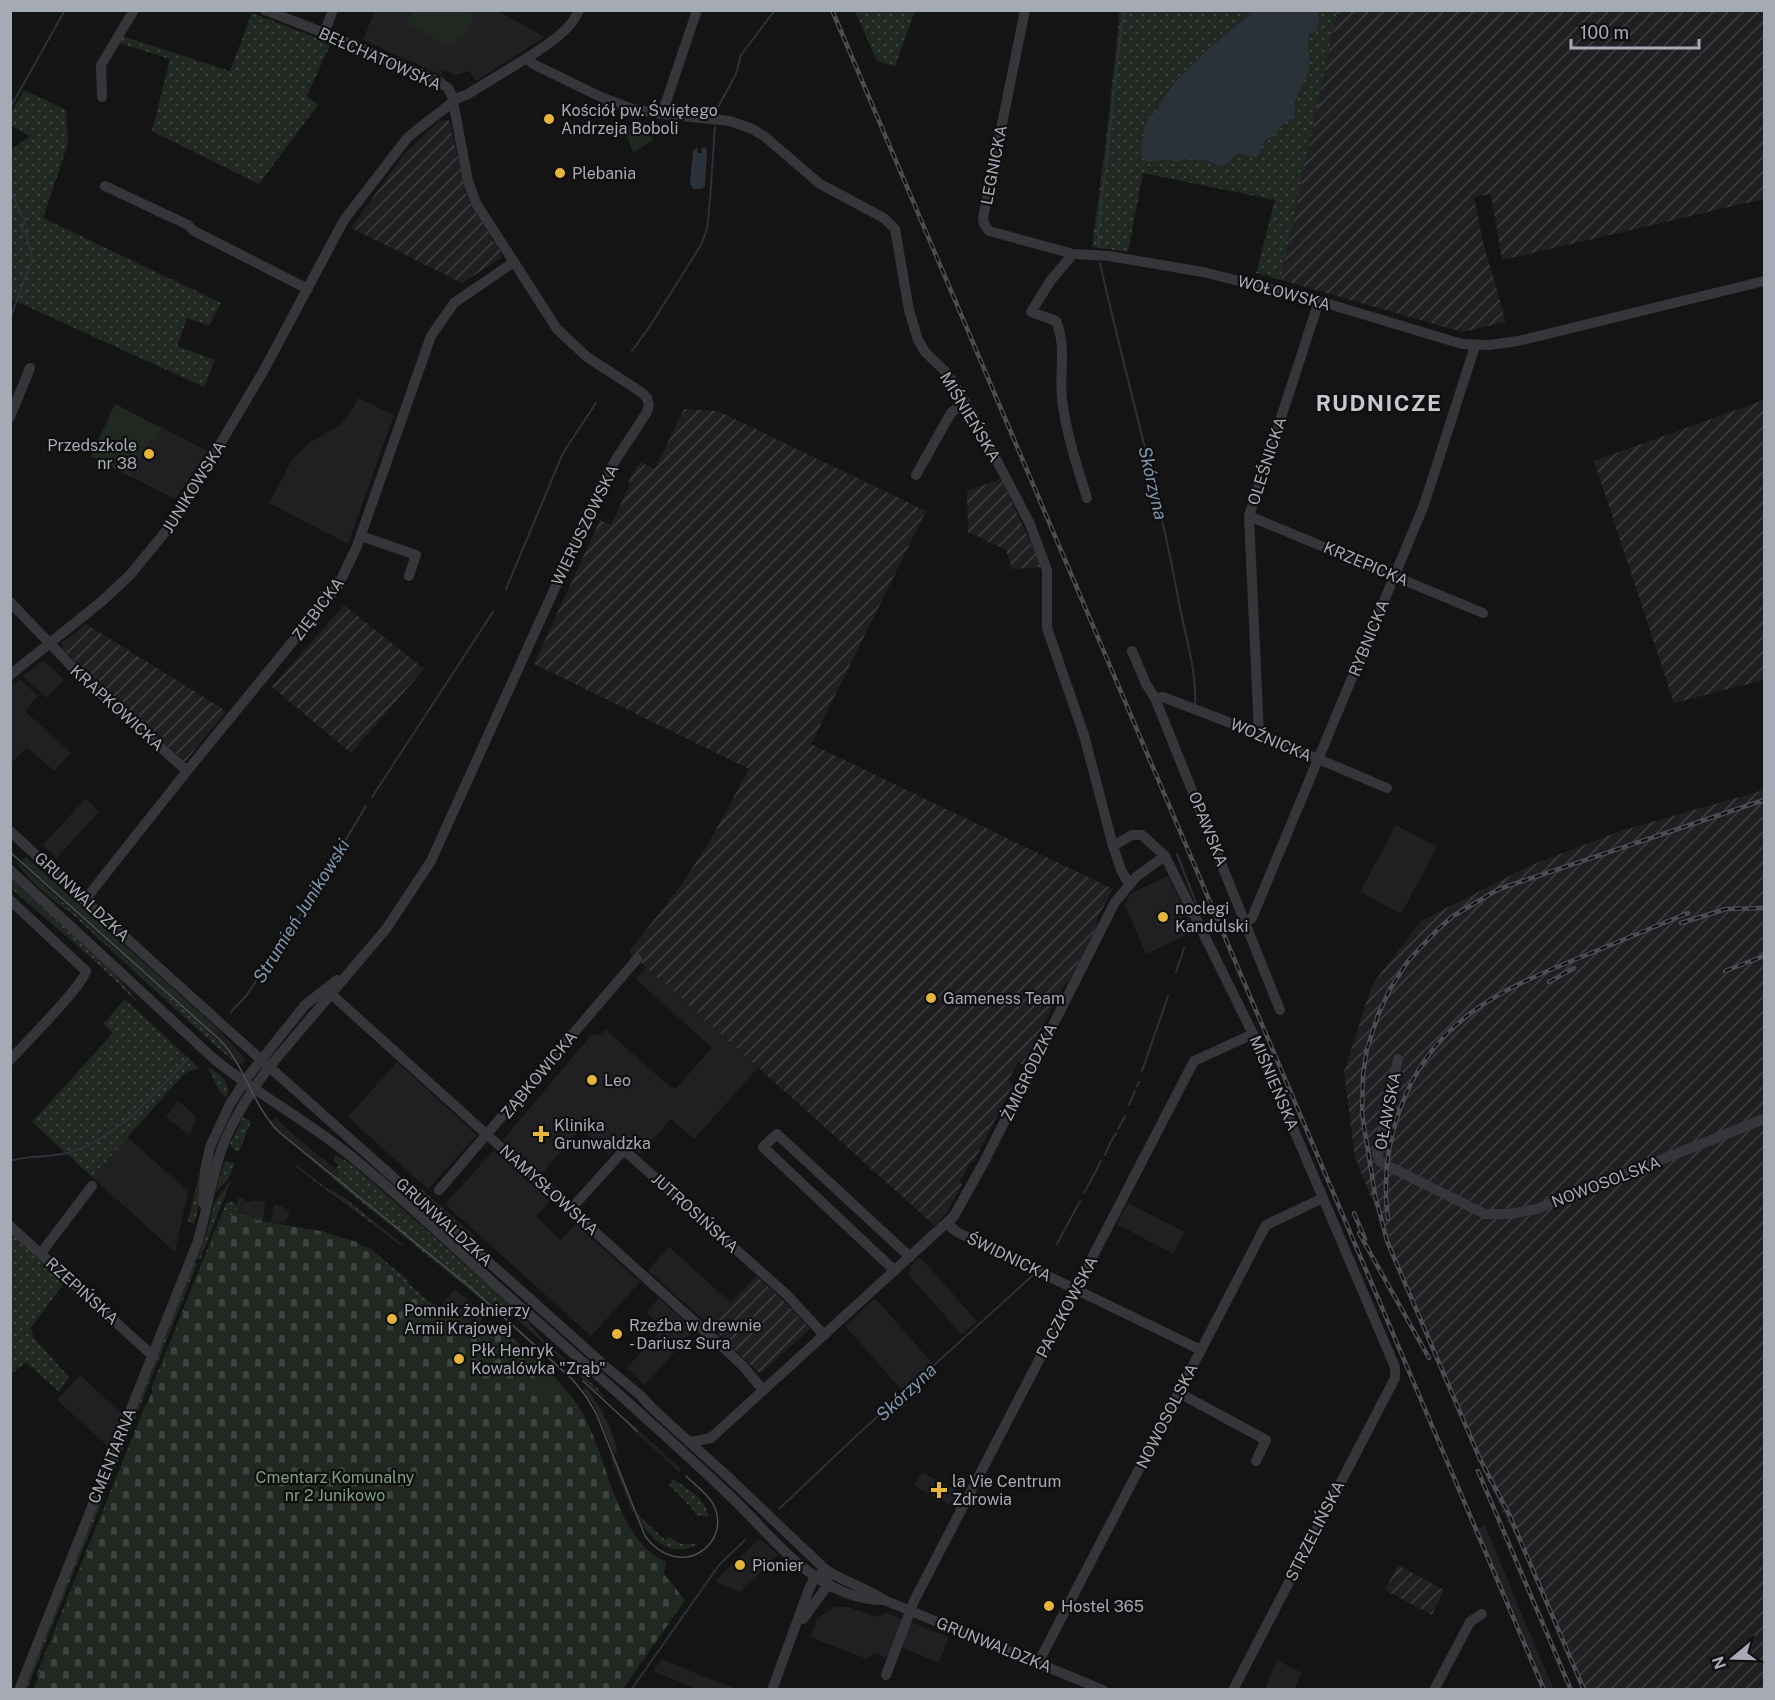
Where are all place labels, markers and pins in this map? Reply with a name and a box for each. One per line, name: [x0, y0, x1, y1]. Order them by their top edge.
place label: Kościół pw. Świętego Andrzeja Boboli: [561, 100, 718, 138]
marker: Kościół pw. Świętego Andrzeja Boboli: [542, 112, 556, 126]
place label: Plebania: [572, 164, 636, 183]
marker: Plebania: [553, 166, 567, 180]
place label: Przedszkole nr 38: [47, 436, 137, 473]
marker: Przedszkole nr 38: [142, 447, 156, 461]
place label: noclegi Kandulski: [1175, 899, 1248, 936]
marker: noclegi Kandulski: [1156, 910, 1170, 924]
place label: Gameness Team: [943, 989, 1065, 1008]
marker: Gameness Team: [924, 991, 938, 1005]
place label: Leo: [604, 1071, 631, 1090]
marker: Leo: [585, 1073, 599, 1087]
place label: Klinika Grunwaldzka: [554, 1116, 651, 1153]
marker: Klinika Grunwaldzka: [532, 1125, 550, 1143]
place label: Pomnik żołnierzy Armii Krajowej: [404, 1301, 531, 1338]
marker: Pomnik żołnierzy Armii Krajowej: [385, 1312, 399, 1326]
place label: Rzeźba w drewnie - Dariusz Sura: [629, 1316, 762, 1353]
marker: Rzeźba w drewnie - Dariusz Sura: [610, 1327, 624, 1341]
place label: Płk Henryk Kowalówka "Zrąb": [471, 1341, 606, 1378]
marker: Płk Henryk Kowalówka "Zrąb": [452, 1352, 466, 1366]
place label: la Vie Centrum Zdrowia: [952, 1472, 1061, 1509]
marker: la Vie Centrum Zdrowia: [930, 1481, 948, 1499]
place label: Pionier: [752, 1556, 804, 1575]
marker: Pionier: [733, 1558, 747, 1572]
place label: Hostel 365: [1061, 1597, 1144, 1616]
marker: Hostel 365: [1042, 1599, 1056, 1613]

